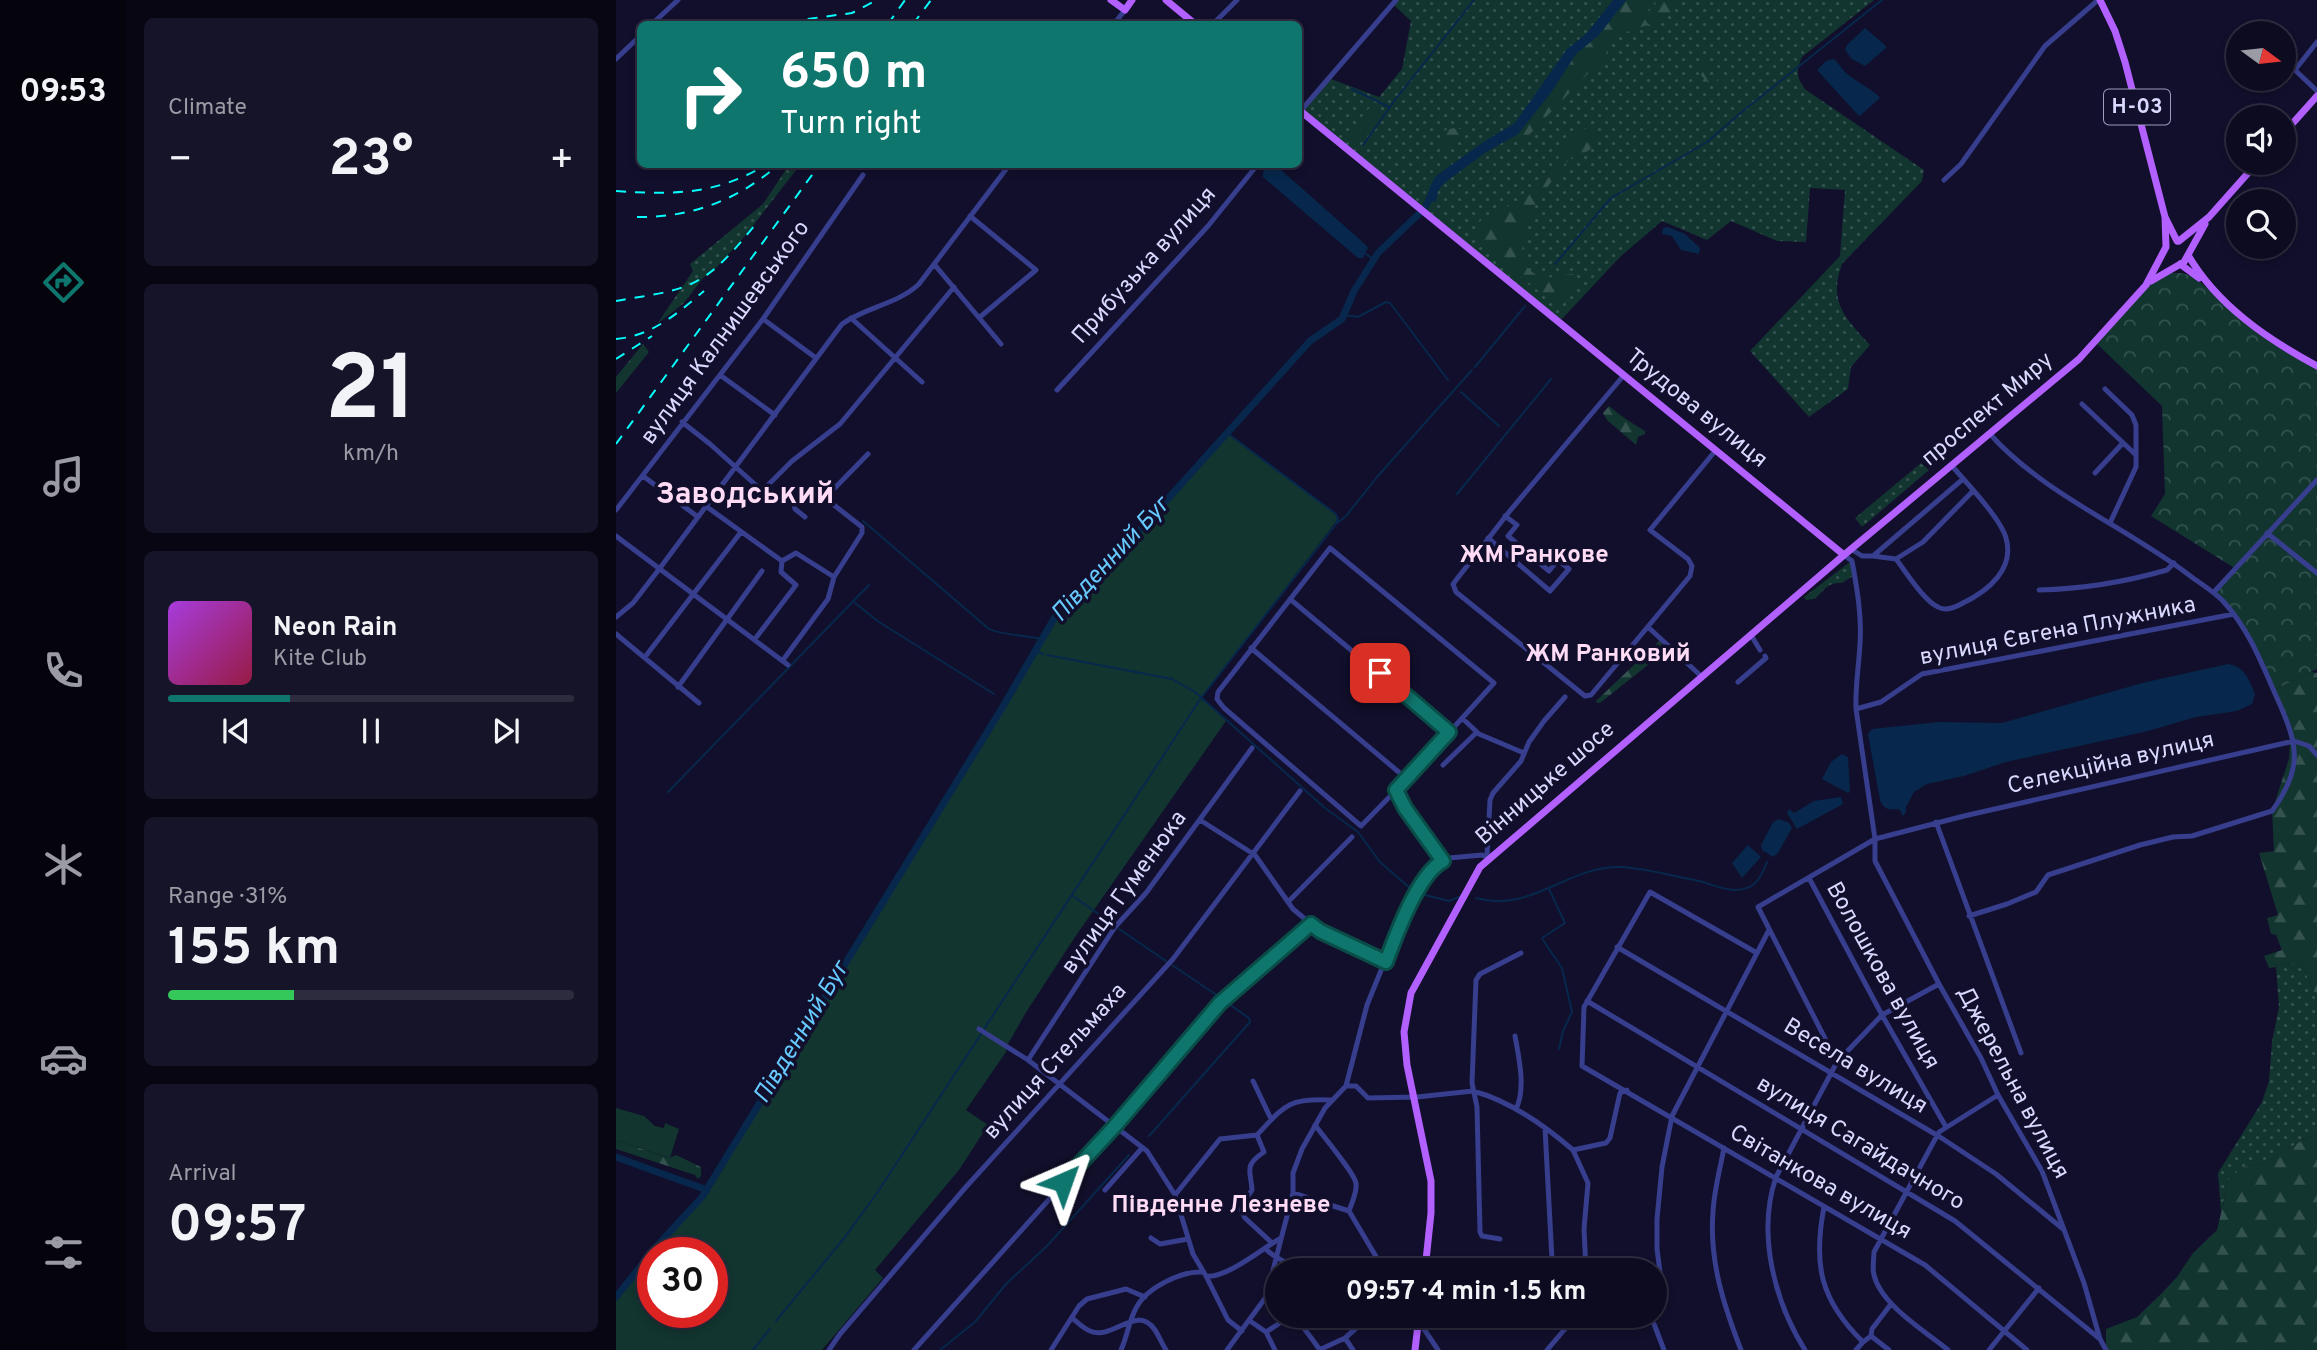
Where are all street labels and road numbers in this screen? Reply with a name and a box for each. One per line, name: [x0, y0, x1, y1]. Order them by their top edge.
road number: Н-03: [2104, 90, 2170, 124]
street label: Прибузька вулиця: [1067, 181, 1223, 351]
street label: вулиця Калнишевського: [635, 215, 817, 451]
street label: Трудова вулиця: [1619, 343, 1773, 475]
street label: проспект Миру: [1916, 346, 2060, 474]
street label: вулиця Євгена Плужника: [1918, 591, 2198, 673]
street label: Вінницьке шосе: [1470, 716, 1622, 852]
street label: Селекційна вулиця: [2005, 726, 2217, 802]
street label: вулиця Гуменюка: [1056, 805, 1194, 981]
street label: Волошкова вулиця: [1818, 877, 1946, 1075]
street label: вулиця Стельмаха: [978, 978, 1134, 1146]
street label: Джерельна вулиця: [1949, 982, 2075, 1184]
street label: Весела вулиця: [1778, 1013, 1932, 1121]
street label: вулиця Сагайдачного: [1751, 1070, 1969, 1218]
street label: Світанкова вулиця: [1724, 1119, 1916, 1247]

